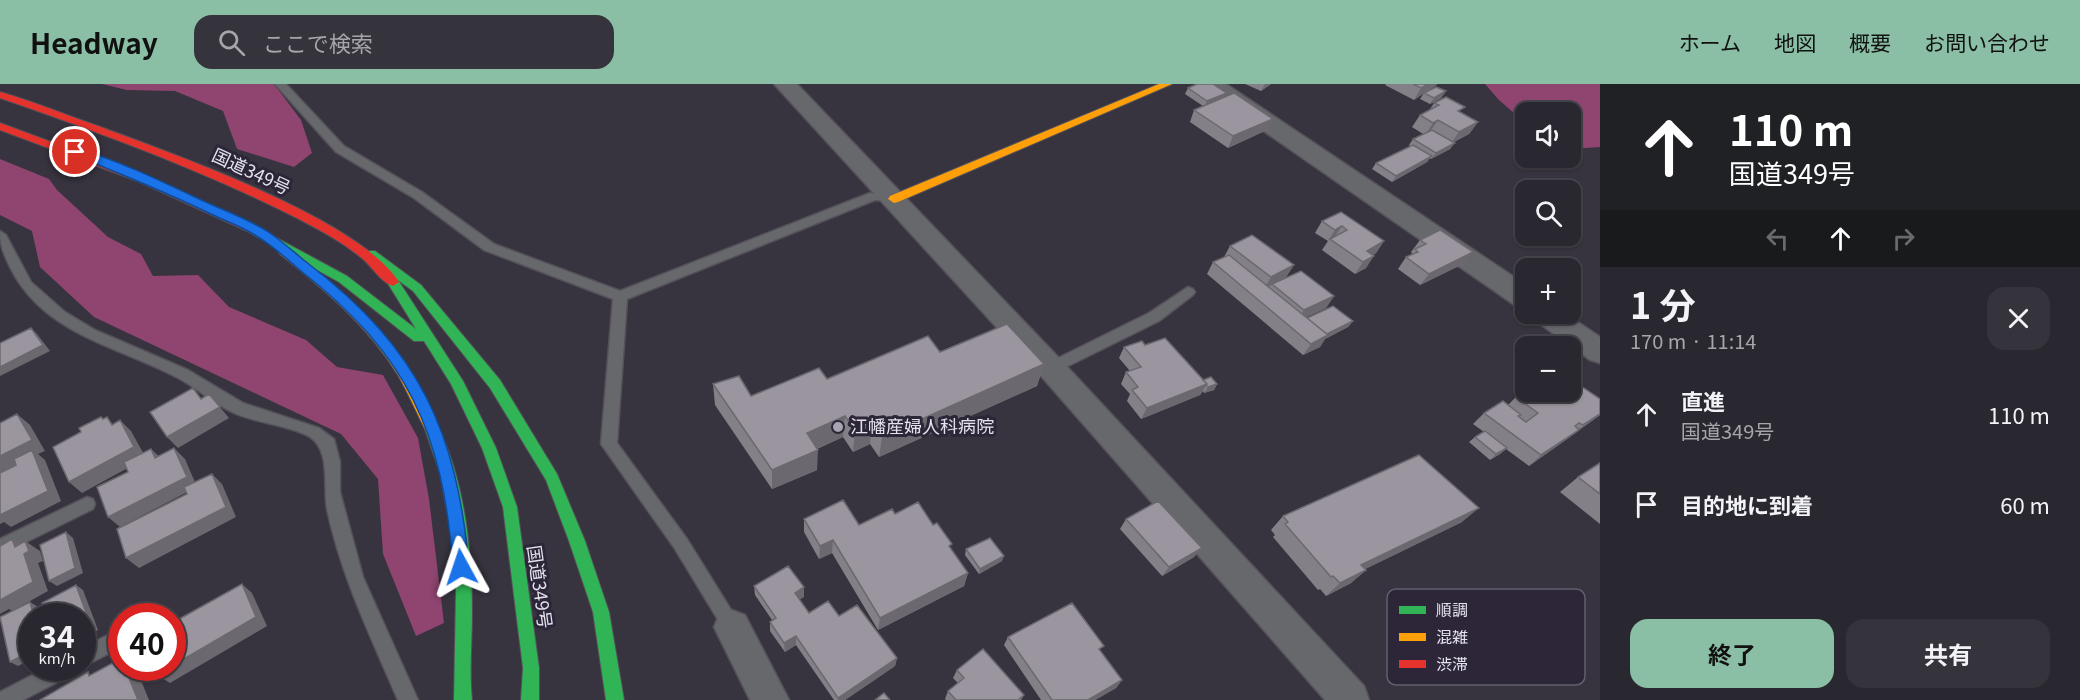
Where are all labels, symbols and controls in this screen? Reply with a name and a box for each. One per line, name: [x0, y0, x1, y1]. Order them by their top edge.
search box: [194, 15, 614, 69]
text: Headway: [30, 22, 158, 62]
icon: search: [215, 26, 248, 59]
text: ここで検索: [263, 26, 373, 58]
text: ホーム: [1679, 27, 1741, 57]
text: 地図: [1774, 27, 1816, 57]
text: 概要: [1849, 27, 1891, 57]
text: お問い合わせ: [1924, 27, 2050, 57]
text: 110 m: [1729, 97, 1853, 158]
map controls: [1515, 102, 1581, 402]
button: sound: [1515, 102, 1581, 168]
icon: ahead: [1630, 108, 1708, 186]
pin: [49, 126, 100, 177]
icon: arrive: [58, 135, 91, 168]
street label: 国道349号: [208, 141, 295, 200]
text: 国道349号: [1729, 153, 1855, 192]
button: search: [1515, 180, 1581, 246]
icon: left: [1761, 222, 1794, 255]
icon: ahead: [1824, 222, 1857, 255]
icon: right: [1887, 222, 1920, 255]
button: +: [1515, 258, 1581, 324]
text: 1 分: [1630, 277, 1695, 329]
button: close: [1987, 287, 2050, 350]
text: 170 m · 11:14: [1630, 326, 1756, 355]
button: −: [1515, 336, 1581, 402]
text: 直進: [1681, 384, 1725, 416]
icon: ahead: [1630, 398, 1663, 431]
text: 110 m: [1988, 398, 2050, 430]
place label: 江幡産婦人科病院: [850, 412, 994, 438]
text: 国道349号: [1681, 416, 1774, 445]
marker: 江幡産婦人科病院: [831, 420, 845, 434]
icon: arrive: [1630, 488, 1663, 521]
text: 目的地に到着: [1681, 488, 1813, 520]
text: 60 m: [2000, 488, 2050, 520]
position arrow: [429, 535, 493, 599]
street label: 国道349号: [522, 543, 560, 630]
legend: [1387, 589, 1585, 685]
text: 順調: [1436, 597, 1468, 621]
speed limit sign: 40: [108, 603, 186, 681]
text: 34: [39, 613, 75, 657]
button: 終了: [1630, 619, 1834, 688]
button: 共有: [1846, 619, 2050, 688]
text: 混雑: [1436, 624, 1468, 648]
text: km/h: [38, 647, 76, 668]
text: 渋滞: [1436, 651, 1468, 675]

